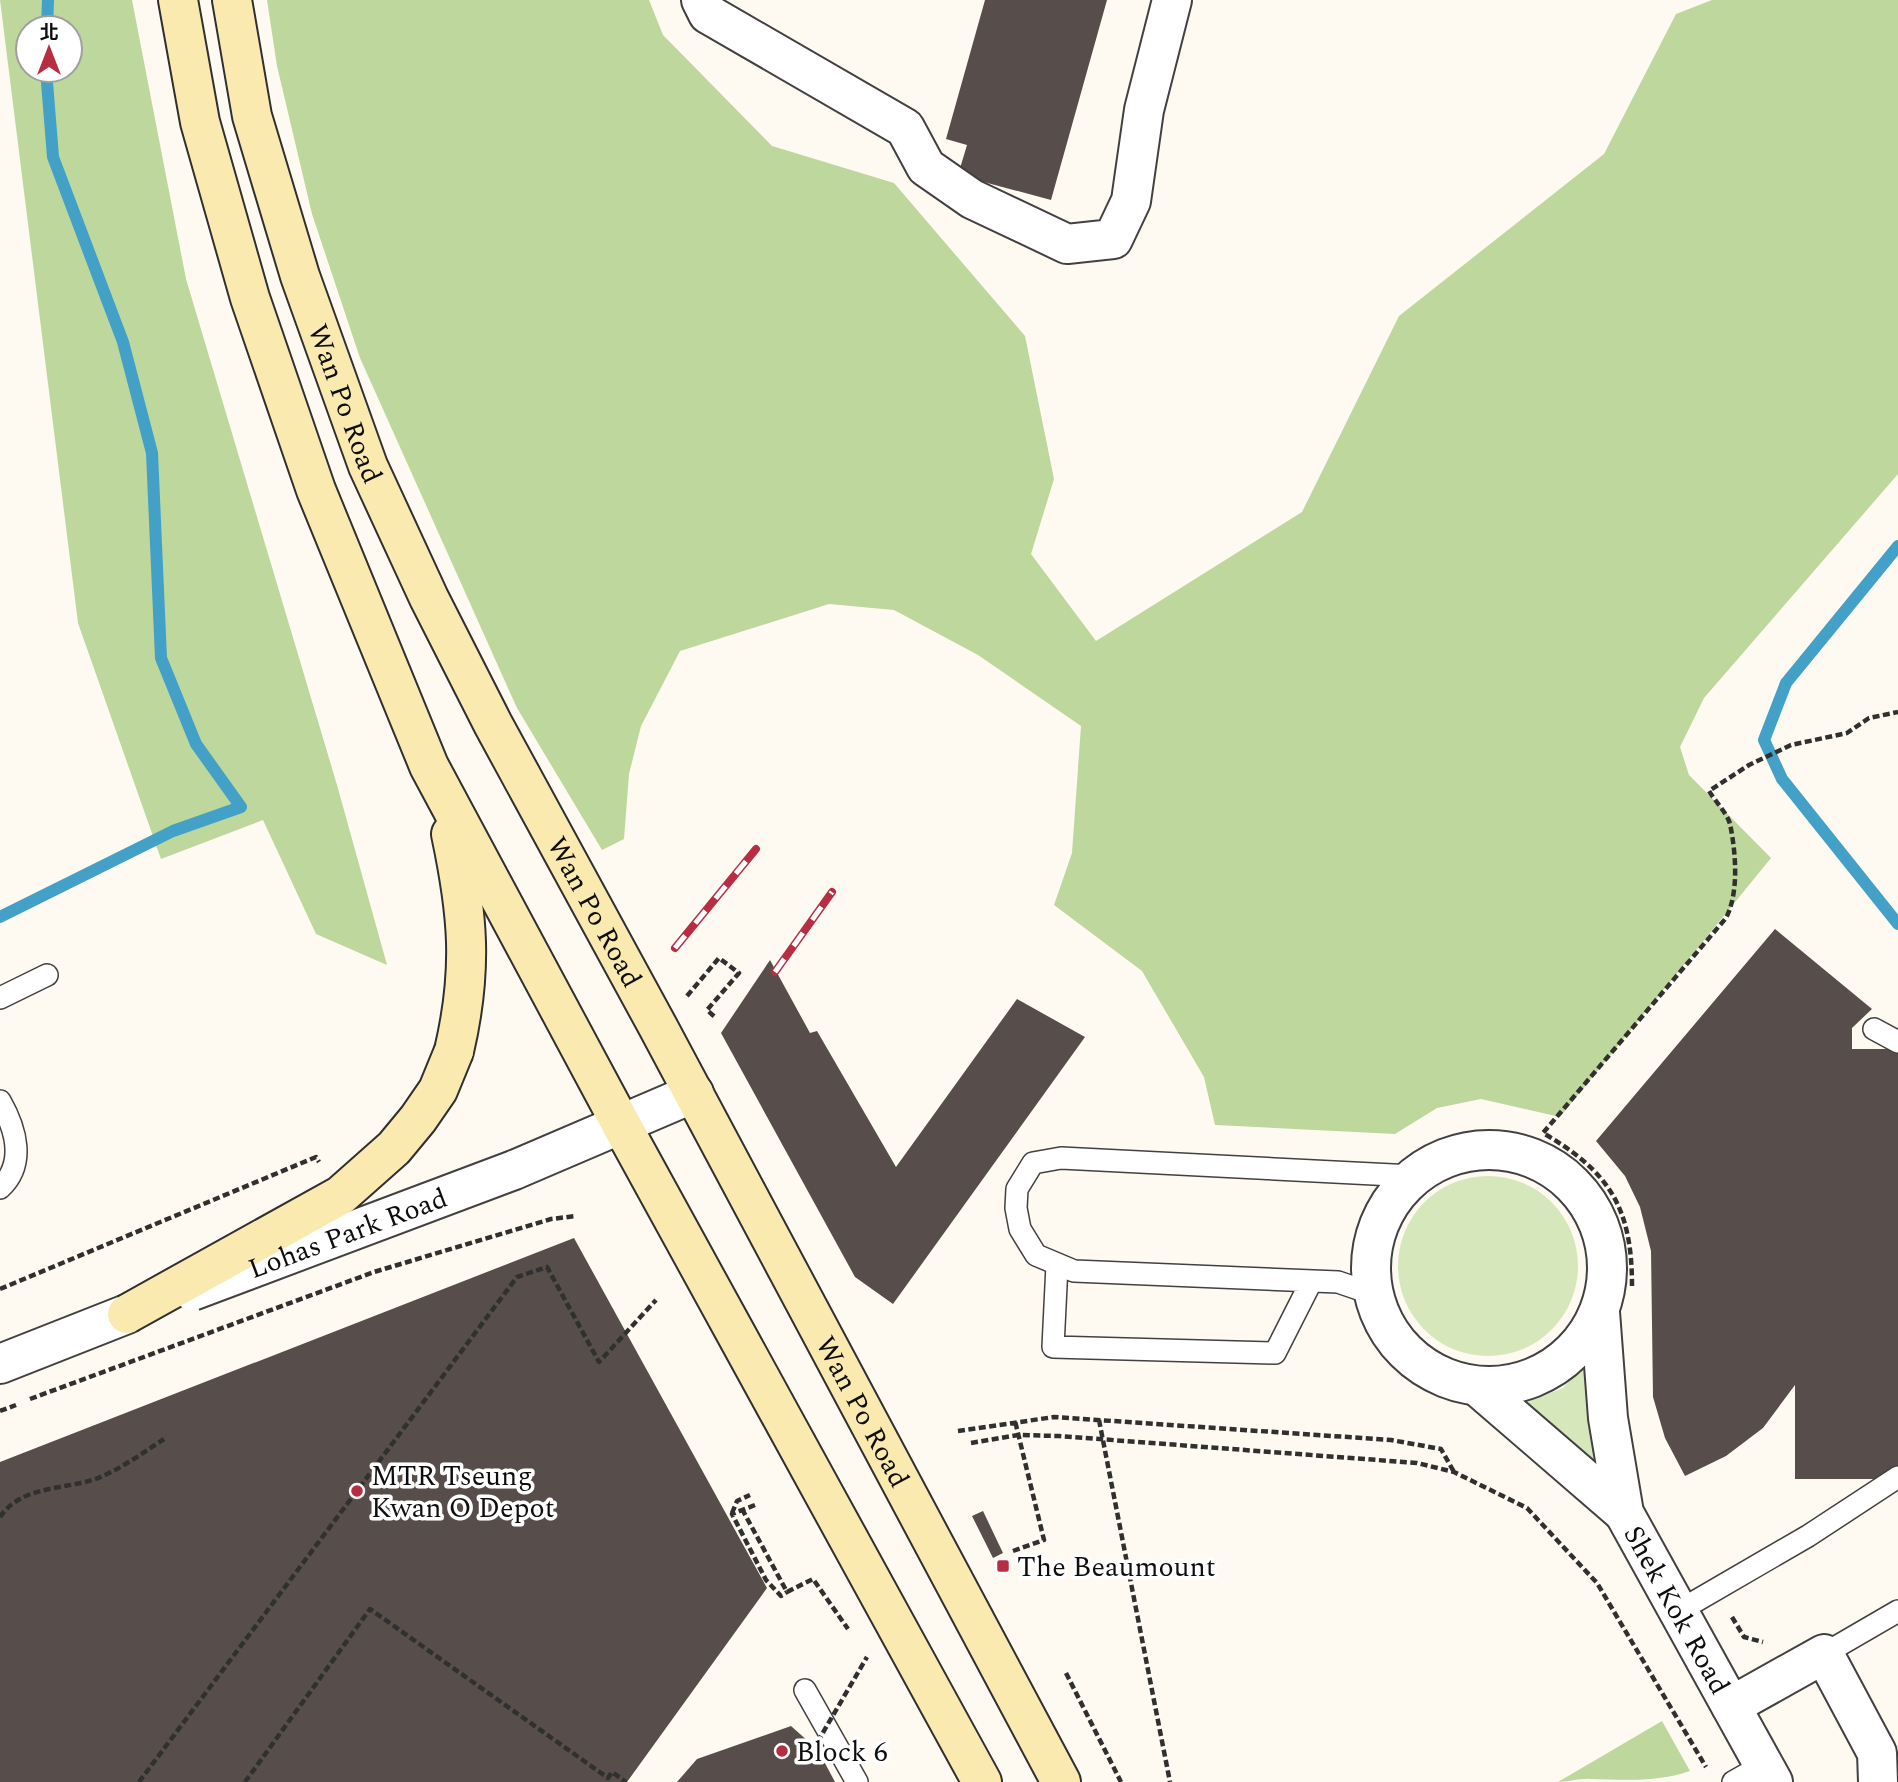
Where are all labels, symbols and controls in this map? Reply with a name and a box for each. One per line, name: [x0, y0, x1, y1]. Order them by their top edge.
north arrow: [14, 14, 84, 84]
text: 北: [39, 19, 59, 48]
street label: Wan Po Road: [296, 318, 393, 491]
street label: Wan Po Road: [535, 829, 653, 996]
street label: Lohas Park Road: [242, 1177, 454, 1291]
street label: Wan Po Road: [804, 1328, 920, 1496]
place label: MTR Tseung Kwan O Depot: [371, 1455, 555, 1530]
marker: MTR Tseung Kwan O Depot: [349, 1483, 365, 1499]
street label: Shek Kok Road: [1612, 1518, 1740, 1703]
place label: The Beaumount: [1017, 1546, 1216, 1589]
marker: The Beaumount: [995, 1558, 1011, 1574]
place label: Block 6: [796, 1731, 888, 1774]
marker: Block 6: [774, 1743, 790, 1759]

